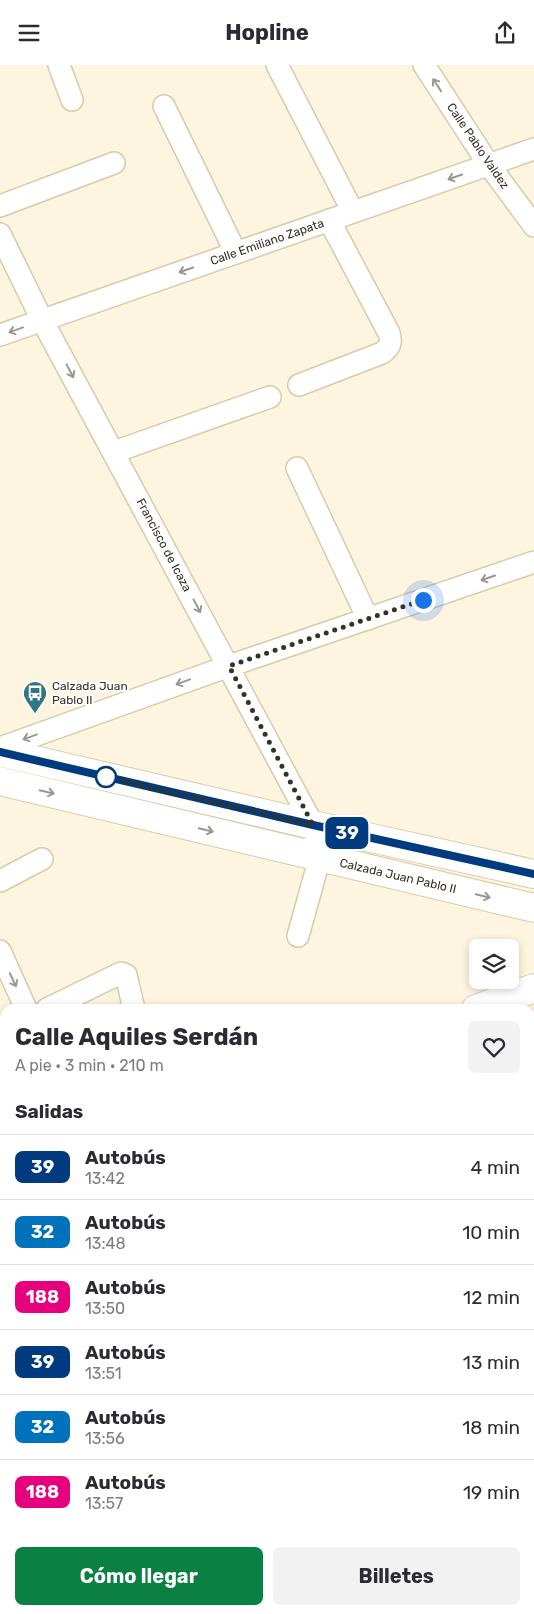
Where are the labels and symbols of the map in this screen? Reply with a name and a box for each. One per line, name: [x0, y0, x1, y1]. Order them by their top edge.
one-way arrow: [432, 78, 442, 92]
street label: Calle Pablo Valdez: [444, 100, 512, 192]
one-way arrow: [448, 173, 463, 182]
street label: Calle Emiliano Zapata: [208, 216, 326, 268]
one-way arrow: [178, 266, 194, 275]
one-way arrow: [8, 326, 24, 335]
one-way arrow: [66, 363, 75, 378]
street label: Francisco de Icaza: [134, 496, 194, 594]
one-way arrow: [480, 573, 496, 583]
your location: [411, 588, 436, 613]
one-way arrow: [192, 599, 202, 614]
one-way arrow: [176, 678, 192, 687]
place label: Calzada Juan Pablo II: [52, 679, 128, 707]
bus stop icon: Calzada Juan Pablo II: [22, 680, 48, 714]
one-way arrow: [23, 733, 39, 742]
unlabelled marker: [95, 766, 117, 788]
one-way arrow: [39, 788, 55, 798]
line badge: 39: [324, 817, 370, 849]
one-way arrow: [197, 826, 213, 835]
street label: Calzada Juan Pablo II: [338, 856, 458, 896]
one-way arrow: [474, 892, 490, 901]
one-way arrow: [9, 972, 19, 987]

